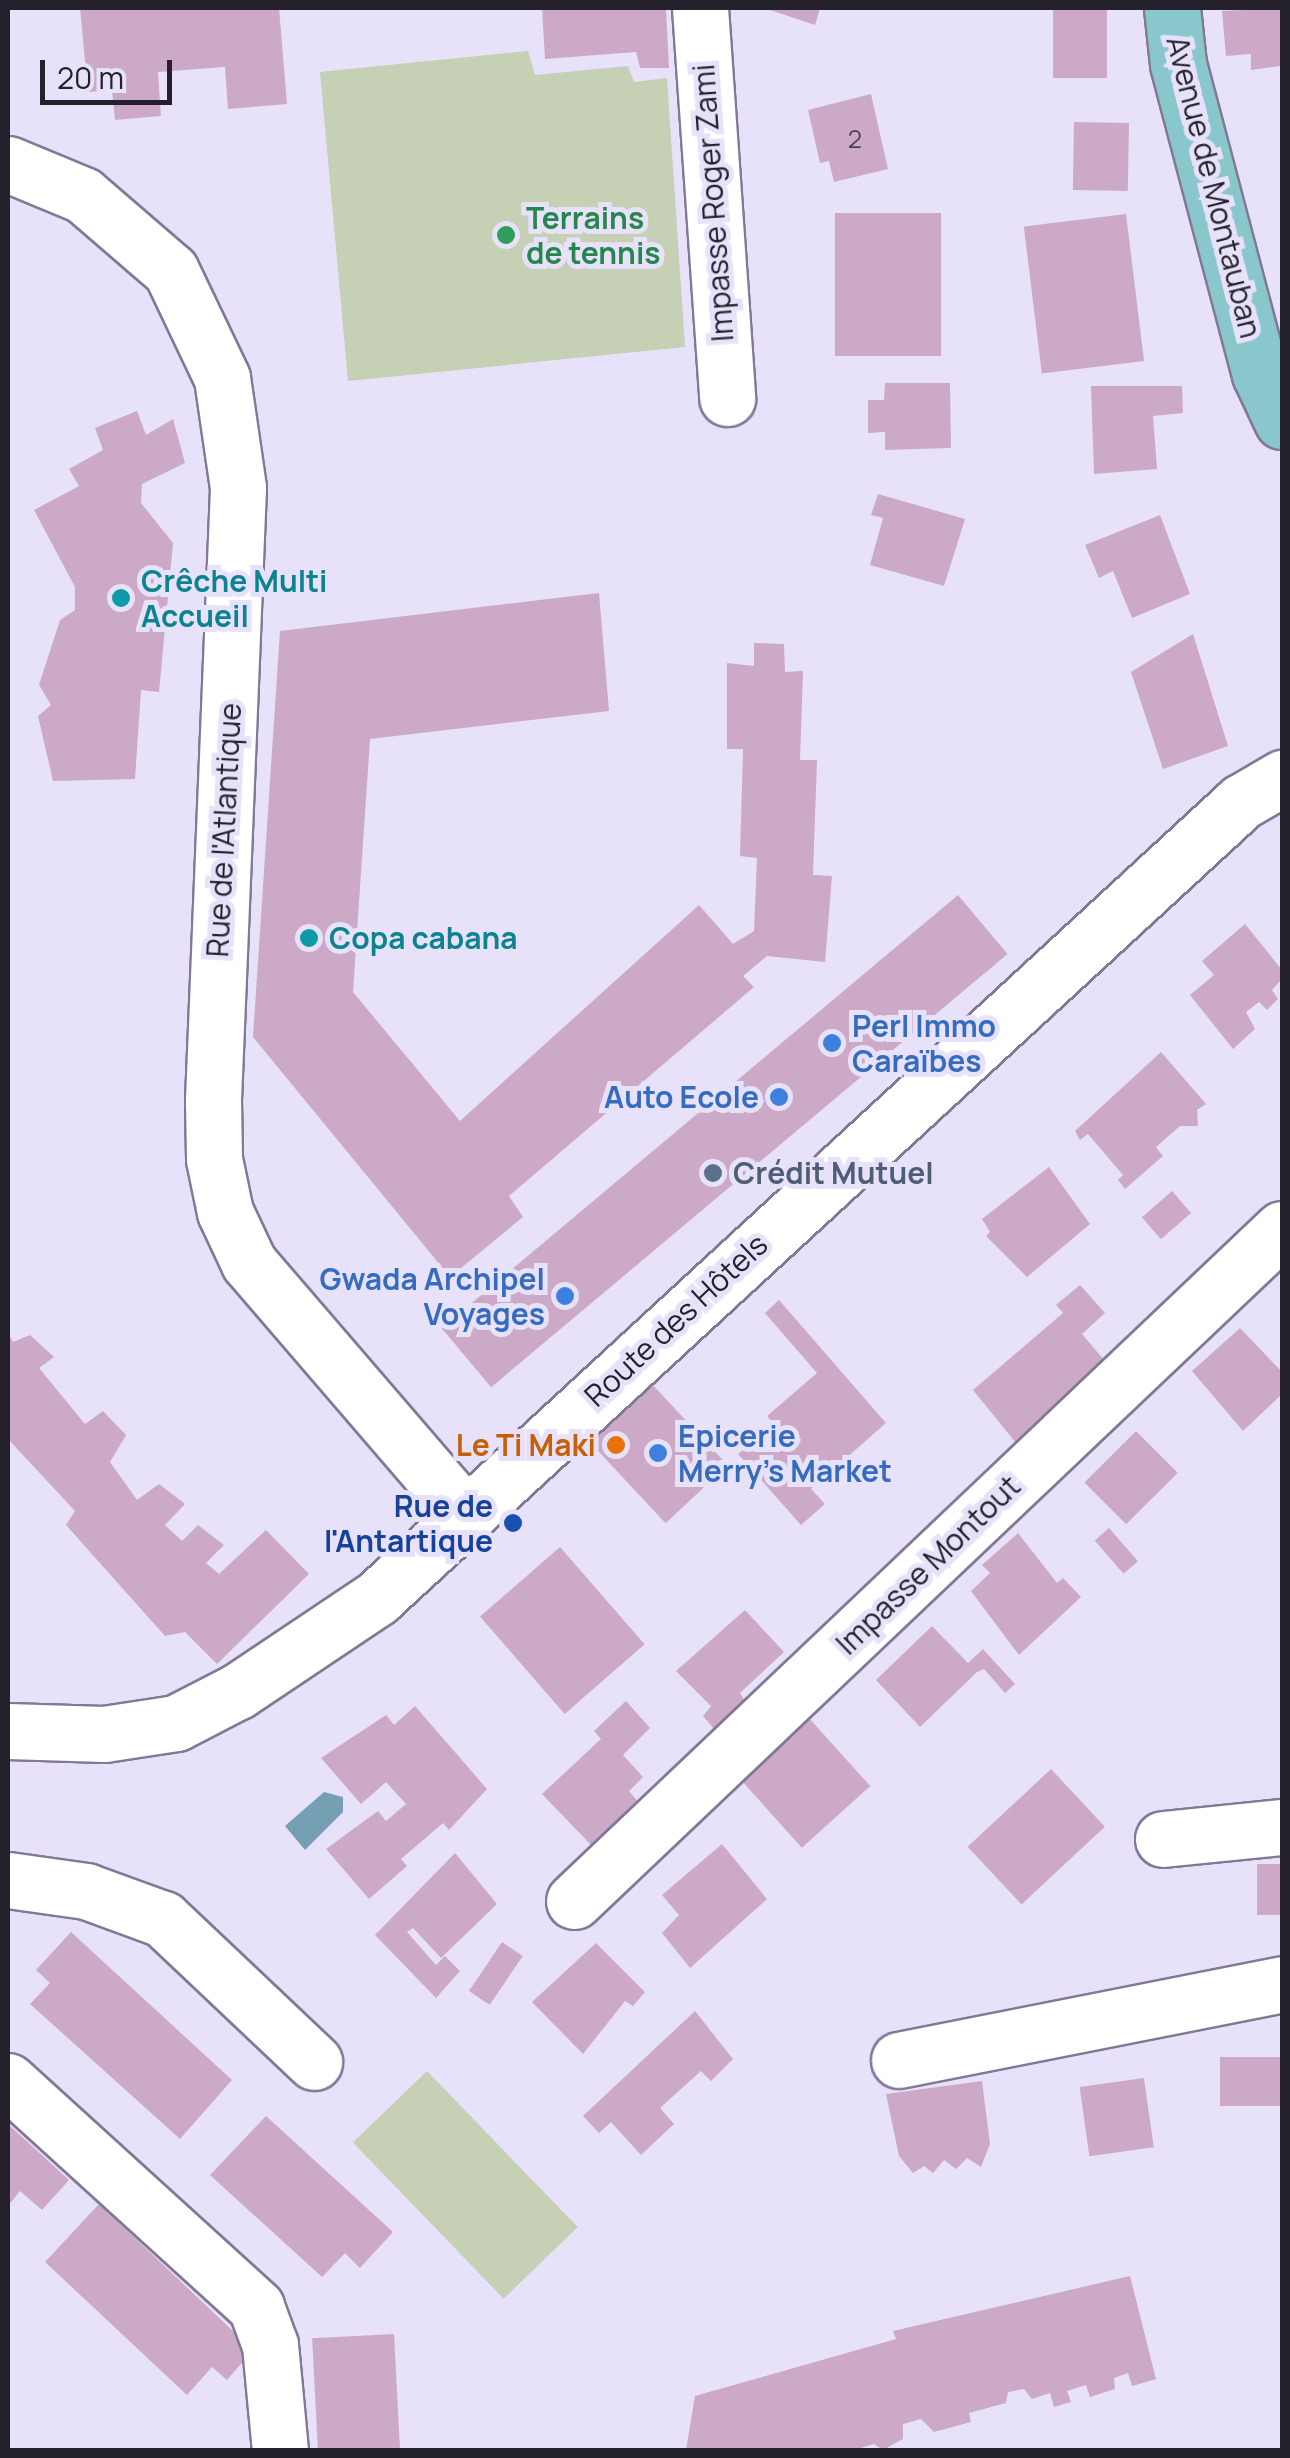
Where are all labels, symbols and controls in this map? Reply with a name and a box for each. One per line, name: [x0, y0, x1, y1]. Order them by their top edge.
street label: Avenue de Montauban: [1159, 32, 1269, 342]
scale bar: [45, 40, 178, 102]
text: 20 m: [57, 57, 124, 98]
street label: Impasse Roger Zami: [685, 63, 741, 343]
house number: 2: [848, 124, 862, 154]
place label: Terrains de tennis: [526, 200, 661, 270]
marker: Terrains de tennis: [495, 224, 517, 246]
place label: Crêche Multi Accueil: [141, 563, 328, 634]
marker: Crêche Multi Accueil: [110, 587, 132, 609]
street label: Rue de l'Atlantique: [199, 702, 249, 958]
place label: Copa cabana: [329, 920, 518, 956]
marker: Copa cabana: [298, 927, 320, 949]
place label: Perl Immo Caraïbes: [852, 1008, 996, 1078]
marker: Perl Immo Caraïbes: [821, 1032, 843, 1054]
place label: Auto Ecole: [604, 1079, 759, 1115]
marker: Auto Ecole: [768, 1086, 790, 1108]
place label: Crédit Mutuel: [733, 1155, 934, 1191]
marker: Crédit Mutuel: [702, 1162, 724, 1184]
street label: Route des Hôtels: [577, 1226, 775, 1414]
place label: Gwada Archipel Voyages: [320, 1261, 545, 1332]
marker: Gwada Archipel Voyages: [554, 1285, 576, 1307]
place label: Epicerie Merry's Market: [678, 1418, 891, 1488]
place label: Le Ti Maki: [456, 1427, 596, 1463]
marker: Le Ti Maki: [605, 1434, 627, 1456]
marker: Epicerie Merry's Market: [647, 1442, 669, 1464]
street label: Impasse Montout: [829, 1468, 1027, 1662]
place label: Rue de l'Antartique: [324, 1488, 493, 1558]
marker: Rue de l'Antartique: [502, 1512, 524, 1534]

